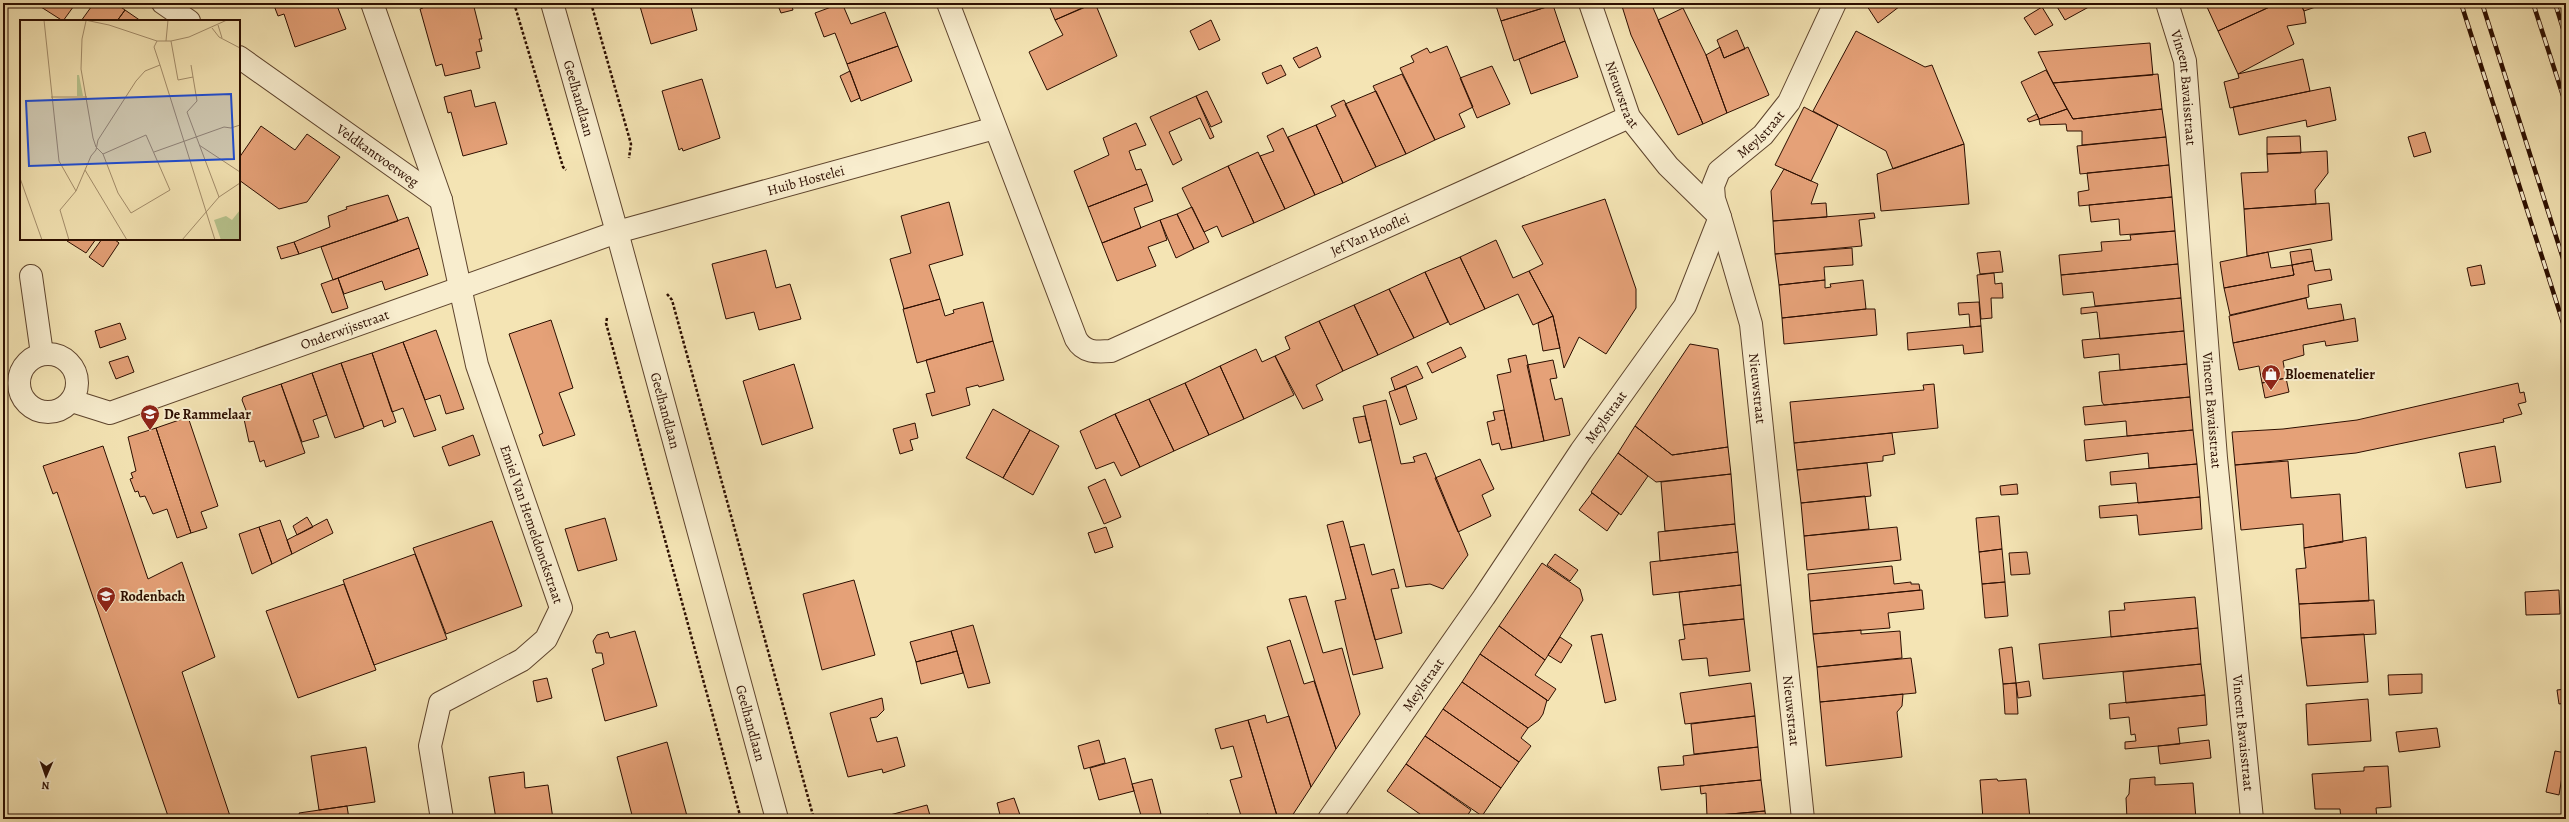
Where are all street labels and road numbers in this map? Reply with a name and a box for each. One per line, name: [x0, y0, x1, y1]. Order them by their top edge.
street label: Vincent Bavaisstraat: [2166, 27, 2201, 147]
street label: Geelhandlaan: [559, 58, 598, 139]
street label: Nieuwstraat: [1600, 58, 1644, 133]
street label: Meylstraat: [1733, 106, 1789, 163]
street label: Veldkantvoetweg: [332, 119, 423, 191]
street label: Huib Hostelei: [765, 161, 847, 200]
street label: Jef Van Hooflei: [1327, 209, 1412, 261]
street label: Onderwijsstraat: [298, 305, 392, 354]
street label: Vincent Bavaisstraat: [2198, 350, 2226, 470]
street label: Nieuwstraat: [1744, 352, 1770, 425]
street label: Geelhandlaan: [646, 370, 685, 451]
street label: Meylstraat: [1580, 387, 1631, 447]
street label: Emiel Van Hemeldonckstraat: [495, 442, 568, 606]
street label: Meylstraat: [1398, 654, 1449, 715]
street label: Vincent Bavaisstraat: [2228, 673, 2258, 792]
street label: Nieuwstraat: [1778, 674, 1804, 747]
street label: Geelhandlaan: [731, 683, 770, 764]

